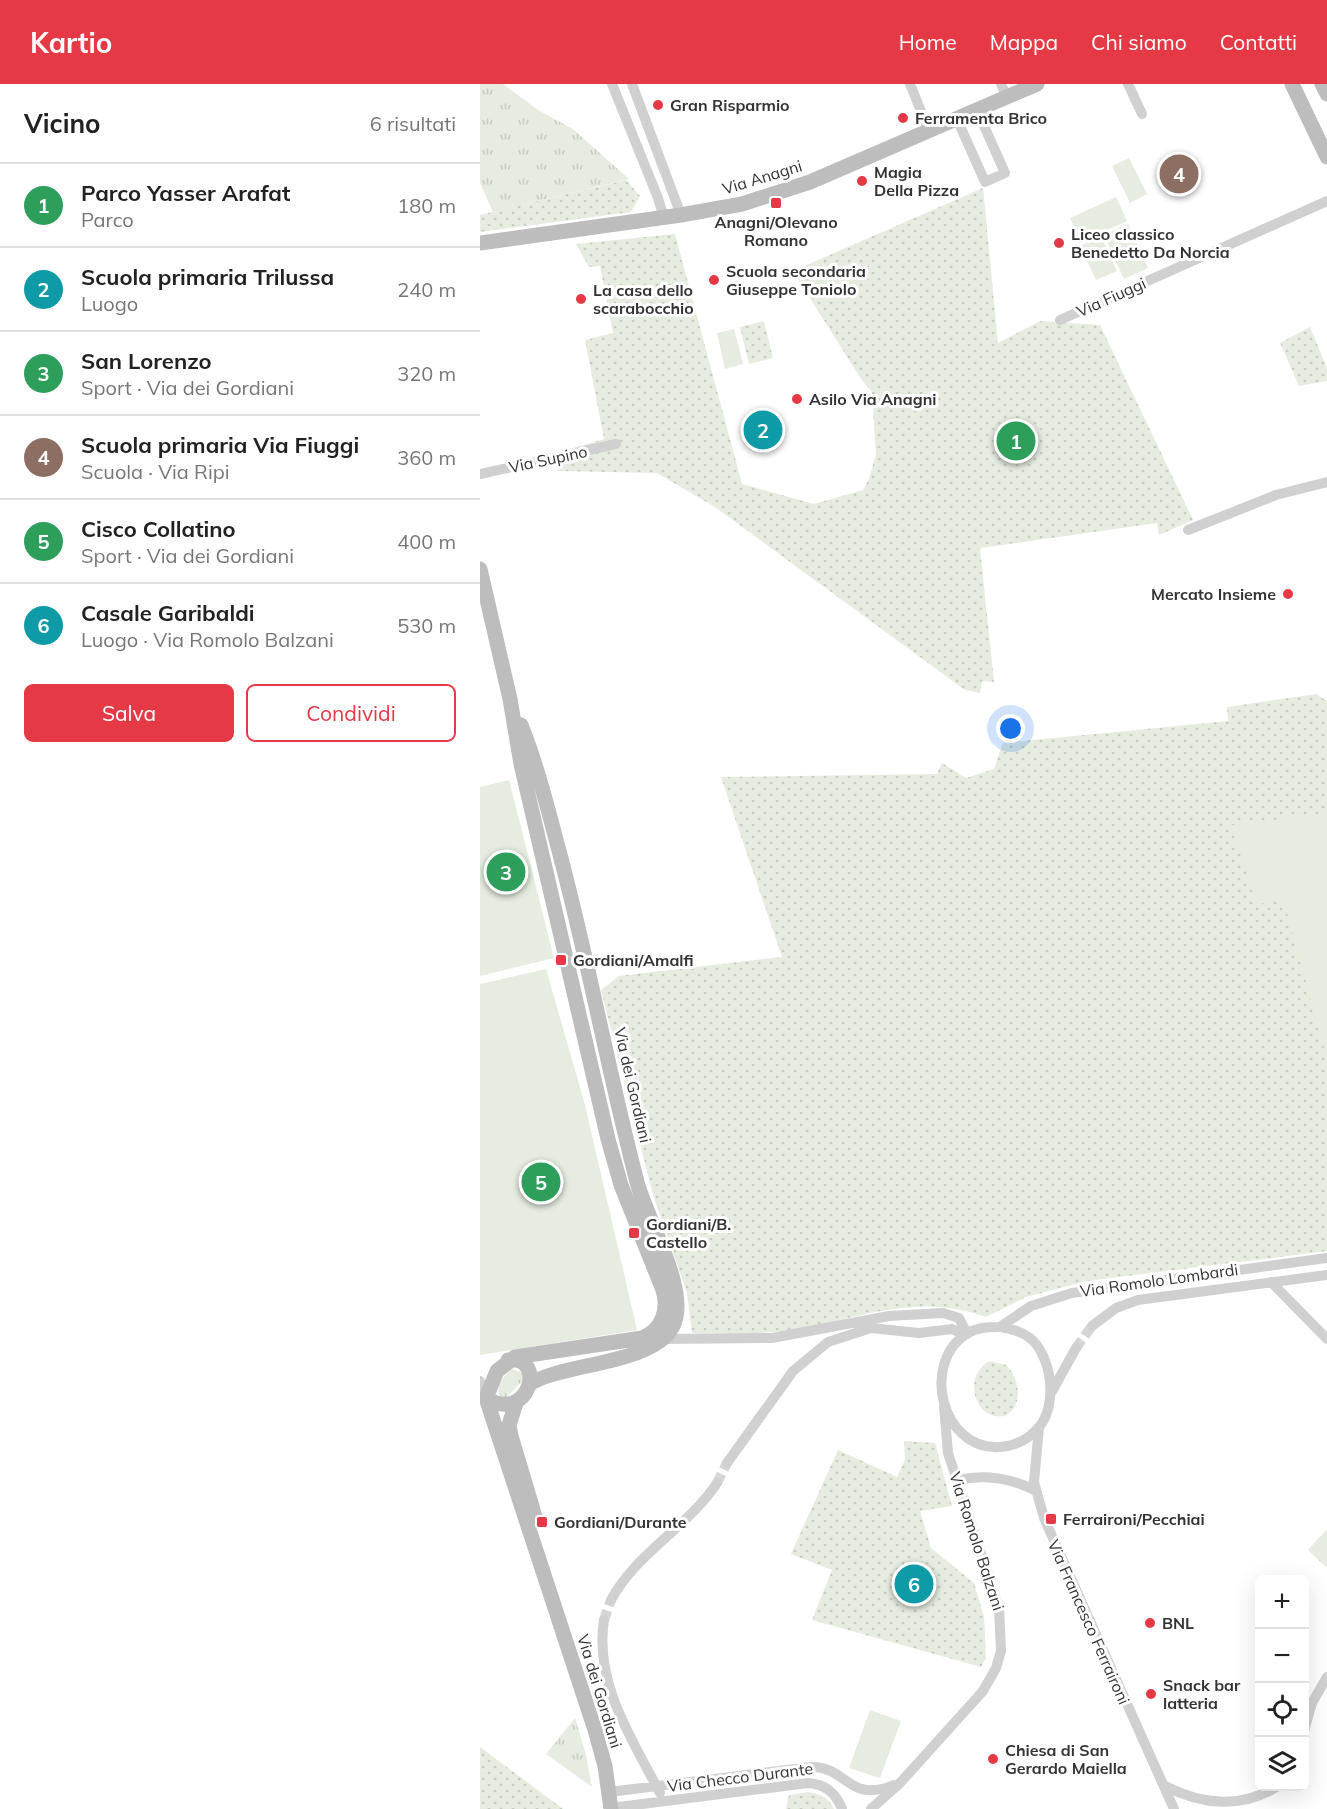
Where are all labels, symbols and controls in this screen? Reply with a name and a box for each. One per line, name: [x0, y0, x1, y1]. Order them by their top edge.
text: Kartio: [30, 25, 112, 60]
text: Home: [899, 29, 957, 55]
text: Mappa: [990, 29, 1058, 55]
text: Chi siamo: [1091, 29, 1187, 55]
text: Contatti: [1220, 29, 1297, 55]
place label: Gran Risparmio: [670, 95, 790, 115]
marker: Gran Risparmio: [651, 98, 665, 112]
text: Vicino: [24, 107, 101, 140]
place label: Ferramenta Brico: [915, 108, 1047, 128]
text: 6 risultati: [370, 111, 456, 136]
marker: Ferramenta Brico: [896, 111, 910, 125]
pin: 4: [1160, 152, 1198, 196]
street label: Via Anagni: [720, 155, 804, 199]
place label: Magia Della Pizza: [874, 162, 959, 200]
marker: Magia Della Pizza: [855, 174, 869, 188]
text: Parco Yasser Arafat: [81, 179, 290, 207]
text: 1: [38, 193, 50, 218]
text: 180 m: [397, 193, 456, 218]
marker: Anagni/Olevano Romano: [769, 196, 783, 210]
text: Parco: [81, 207, 134, 232]
place label: Anagni/Olevano Romano: [714, 212, 838, 250]
place label: Liceo classico Benedetto Da Norcia: [1071, 224, 1230, 262]
marker: Liceo classico Benedetto Da Norcia: [1052, 236, 1066, 250]
place label: Scuola secondaria Giuseppe Toniolo: [726, 261, 866, 299]
text: Scuola primaria Trilussa: [81, 263, 334, 291]
marker: Scuola secondaria Giuseppe Toniolo: [707, 273, 721, 287]
street label: Via Fiuggi: [1073, 273, 1149, 321]
text: 2: [38, 277, 50, 302]
text: 240 m: [397, 277, 456, 302]
place label: La casa dello scarabocchio: [593, 280, 694, 318]
text: Luogo: [81, 291, 138, 316]
marker: La casa dello scarabocchio: [574, 292, 588, 306]
text: San Lorenzo: [81, 347, 212, 375]
text: 3: [38, 361, 50, 386]
text: 320 m: [397, 361, 456, 386]
text: Sport · Via dei Gordiani: [81, 375, 294, 400]
place label: Asilo Via Anagni: [809, 389, 936, 409]
marker: Asilo Via Anagni: [790, 392, 804, 406]
pin: 2: [744, 408, 782, 452]
pin: 1: [996, 418, 1036, 464]
text: Scuola primaria Via Fiuggi: [81, 431, 359, 459]
street label: Via Supino: [507, 441, 589, 477]
text: 4: [38, 445, 50, 470]
text: 360 m: [397, 445, 456, 470]
text: Scuola · Via Ripi: [81, 459, 229, 484]
text: Cisco Collatino: [81, 515, 236, 543]
text: 5: [38, 529, 50, 554]
text: 400 m: [397, 529, 456, 554]
text: Sport · Via dei Gordiani: [81, 543, 294, 568]
place label: Mercato Insieme: [1151, 584, 1276, 604]
marker: Mercato Insieme: [1281, 587, 1295, 601]
text: Casale Garibaldi: [81, 599, 255, 627]
text: 6: [38, 613, 50, 638]
text: 530 m: [397, 613, 456, 638]
text: Luogo · Via Romolo Balzani: [81, 627, 334, 652]
button: Salva: [24, 684, 234, 742]
button: Condividi: [246, 684, 456, 742]
your location: [996, 714, 1025, 743]
pin: 3: [486, 850, 526, 894]
place label: Gordiani/Amalfi: [573, 950, 694, 970]
marker: Gordiani/Amalfi: [554, 953, 568, 967]
street label: Via dei Gordiani: [610, 1025, 656, 1145]
pin: 5: [522, 1160, 560, 1204]
place label: Gordiani/B. Castello: [646, 1214, 731, 1252]
marker: Gordiani/B. Castello: [627, 1226, 641, 1240]
street label: Via Romolo Lombardi: [1079, 1259, 1239, 1301]
street label: Via Romolo Balzani: [945, 1469, 1009, 1613]
place label: Ferraironi/Pecchiai: [1063, 1509, 1205, 1529]
place label: Gordiani/Durante: [554, 1512, 687, 1532]
marker: Ferraironi/Pecchiai: [1044, 1512, 1058, 1526]
marker: Gordiani/Durante: [535, 1515, 549, 1529]
street label: Via Francesco Ferraironi: [1044, 1537, 1134, 1707]
pin: 6: [894, 1562, 934, 1606]
map controls: [1255, 1575, 1309, 1791]
button: +: [1255, 1575, 1309, 1629]
place label: BNL: [1162, 1613, 1194, 1633]
marker: BNL: [1143, 1616, 1157, 1630]
button: −: [1255, 1629, 1309, 1683]
street label: Via dei Gordiani: [573, 1632, 627, 1750]
place label: Snack bar latteria: [1163, 1675, 1241, 1713]
button: locate: [1255, 1683, 1309, 1737]
marker: Snack bar latteria: [1144, 1687, 1158, 1701]
button: layers: [1255, 1737, 1309, 1791]
place label: Chiesa di San Gerardo Maiella: [1005, 1740, 1127, 1778]
marker: Chiesa di San Gerardo Maiella: [986, 1752, 1000, 1766]
street label: Via Checco Durante: [666, 1758, 814, 1796]

